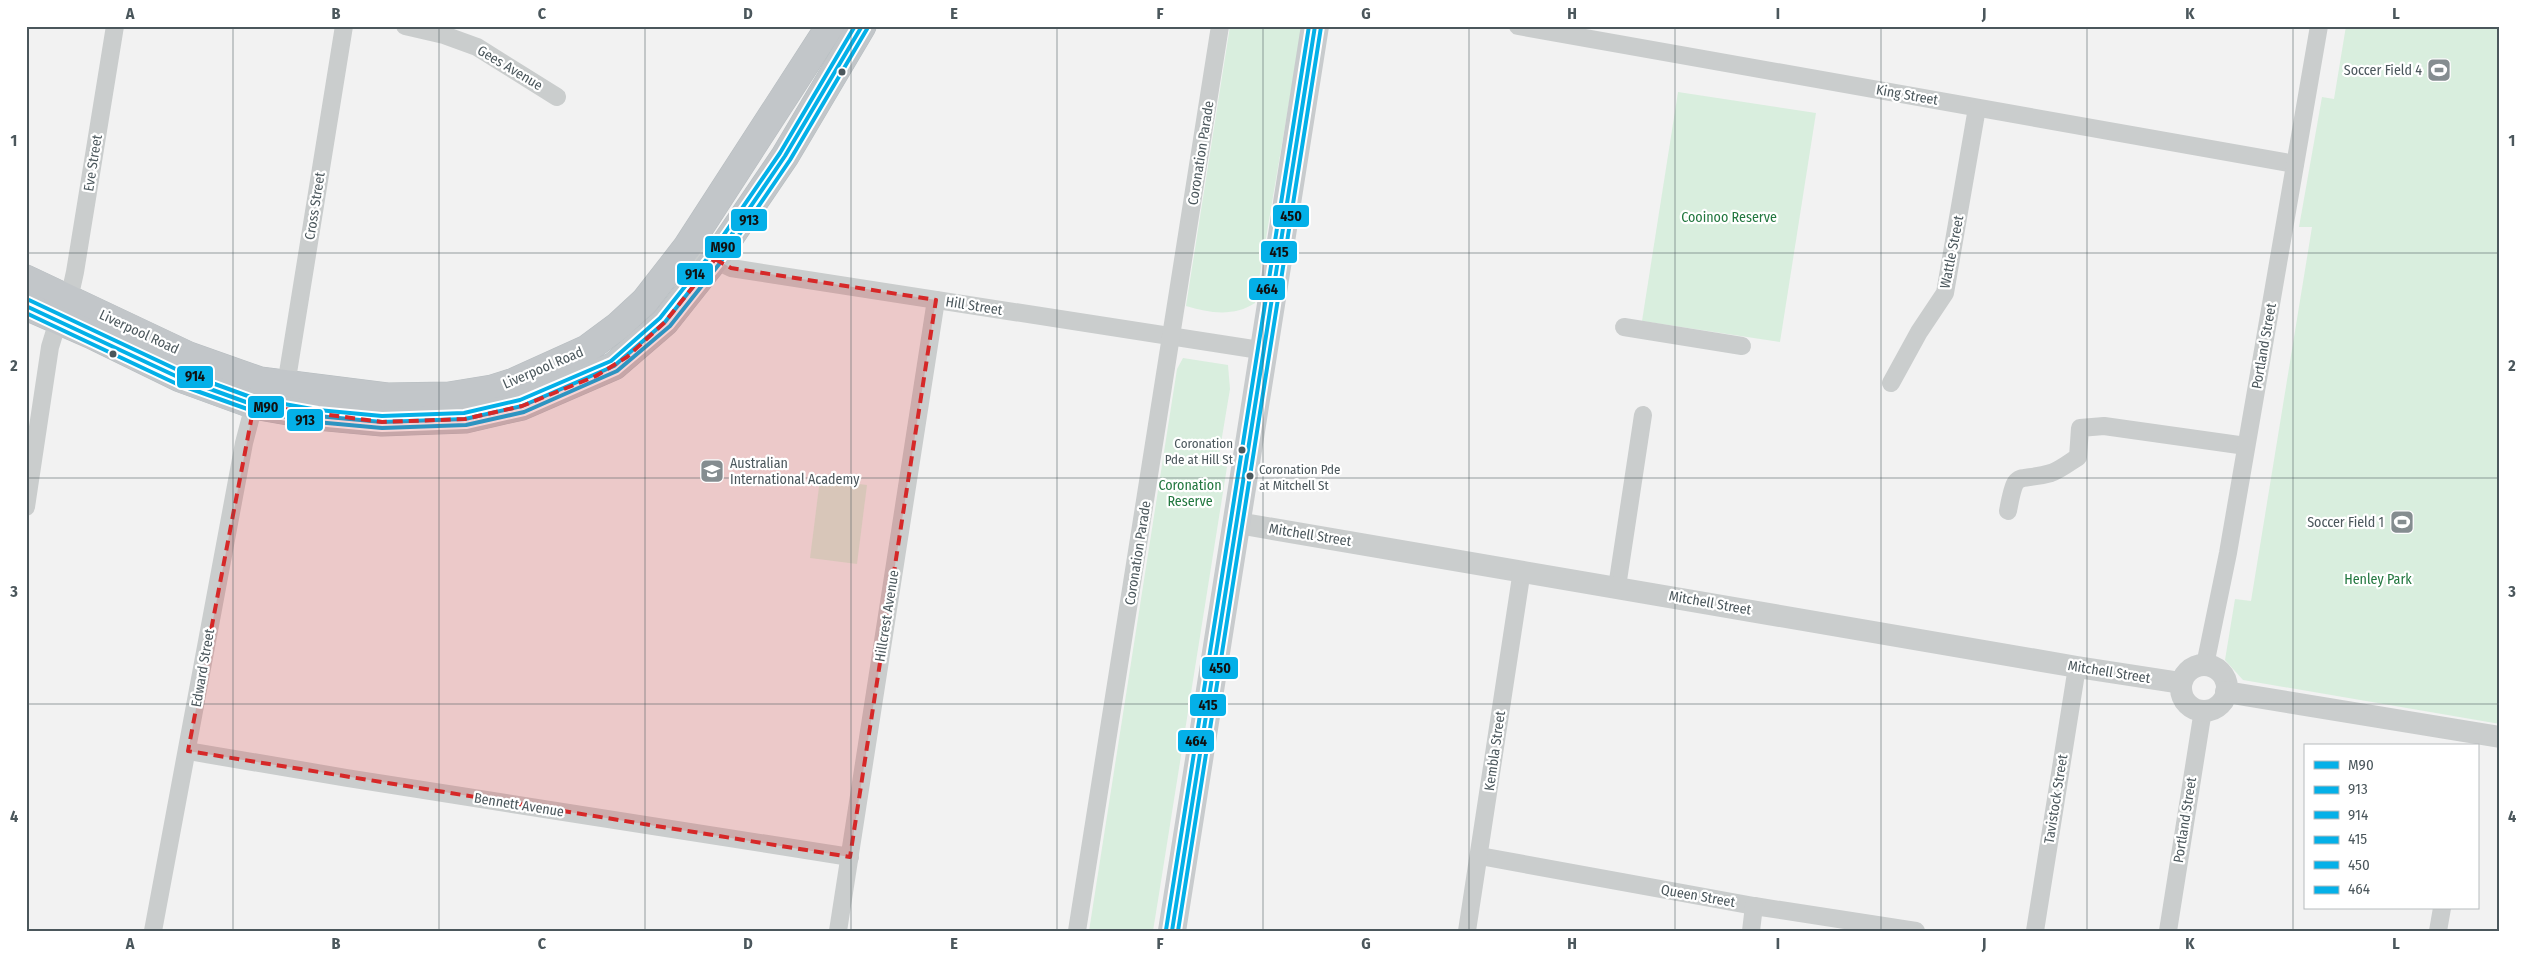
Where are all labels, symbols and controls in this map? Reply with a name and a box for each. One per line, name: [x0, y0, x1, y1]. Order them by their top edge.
text: A: [125, 4, 135, 23]
text: B: [332, 4, 341, 23]
text: C: [538, 4, 547, 23]
text: D: [743, 4, 753, 23]
text: E: [950, 4, 958, 23]
text: F: [1156, 4, 1164, 23]
text: G: [1361, 4, 1371, 23]
text: H: [1567, 4, 1577, 23]
text: I: [1776, 4, 1780, 23]
text: J: [1981, 4, 1986, 23]
text: K: [2185, 4, 2195, 23]
text: L: [2392, 4, 2400, 23]
street label: Gees Avenue: [474, 42, 546, 94]
sports icon: Soccer Field 4: [2426, 57, 2452, 83]
place label: Soccer Field 4: [2344, 62, 2422, 79]
unlabelled marker: [837, 67, 847, 77]
street label: King Street: [1875, 81, 1940, 109]
street label: Coronation Parade: [1184, 99, 1218, 206]
text: 1: [11, 131, 17, 150]
text: 1: [2509, 131, 2515, 150]
street label: Eve Street: [80, 133, 106, 193]
street label: Cross Street: [301, 171, 329, 241]
line badge: 450: [1272, 204, 1310, 228]
line badge: 913: [730, 208, 768, 232]
text: 450: [1280, 208, 1302, 225]
park label: Cooinoo Reserve: [1681, 209, 1777, 226]
text: 913: [739, 212, 759, 229]
street label: Wattle Street: [1937, 214, 1968, 290]
line badge: M90: [704, 235, 742, 259]
text: M90: [711, 239, 736, 256]
line badge: 415: [1260, 240, 1298, 264]
text: 415: [1269, 244, 1289, 261]
line badge: 914: [676, 262, 714, 286]
text: 914: [685, 266, 705, 283]
line badge: 464: [1248, 277, 1286, 301]
text: 464: [1256, 281, 1278, 298]
street label: Hill Street: [944, 293, 1004, 319]
street label: Portland Street: [2248, 301, 2280, 390]
street label: Liverpool Road: [96, 306, 182, 358]
street label: Liverpool Road: [500, 343, 586, 393]
unlabelled marker: [108, 349, 118, 359]
text: 2: [9, 356, 18, 375]
text: 2: [2507, 356, 2516, 375]
line badge: 914: [176, 365, 214, 389]
text: 914: [185, 368, 205, 385]
line badge: M90: [247, 395, 285, 419]
text: M90: [254, 399, 279, 416]
line badge: 913: [286, 408, 324, 432]
text: 913: [295, 412, 315, 429]
place label: Coronation Pde at Hill St: [1165, 436, 1234, 467]
marker: Coronation Pde at Hill St: [1237, 445, 1247, 455]
place label: Australian International Academy: [730, 455, 860, 488]
school or university icon: Australian International Academy: [699, 458, 725, 484]
place label: Coronation Pde at Mitchell St: [1259, 462, 1340, 493]
marker: Coronation Pde at Mitchell St: [1245, 471, 1255, 481]
park label: Coronation Reserve: [1158, 477, 1222, 510]
street label: Coronation Parade: [1121, 499, 1155, 606]
sports icon: Soccer Field 1: [2389, 509, 2415, 535]
place label: Soccer Field 1: [2307, 514, 2384, 531]
street label: Mitchell Street: [1268, 520, 1353, 550]
street label: Hillcrest Avenue: [871, 569, 903, 663]
park label: Henley Park: [2344, 571, 2412, 588]
text: 3: [9, 582, 18, 601]
text: 3: [2507, 582, 2516, 601]
street label: Mitchell Street: [1668, 587, 1753, 619]
street label: Edward Street: [188, 627, 218, 709]
line badge: 450: [1201, 656, 1239, 680]
street label: Mitchell Street: [2067, 657, 2152, 687]
text: 450: [1209, 660, 1231, 677]
line badge: 415: [1189, 693, 1227, 717]
text: 415: [1198, 697, 1218, 714]
street label: Kembla Street: [1481, 710, 1509, 792]
line badge: 464: [1177, 729, 1215, 753]
text: 464: [1185, 733, 1207, 750]
legend: [2304, 744, 2478, 910]
street label: Tavistock Street: [2041, 753, 2072, 845]
text: M90: [2348, 756, 2374, 774]
street label: Portland Street: [2170, 775, 2200, 864]
text: 913: [2348, 780, 2368, 798]
street label: Bennett Avenue: [473, 790, 565, 821]
text: 914: [2348, 806, 2368, 824]
text: 4: [10, 807, 18, 826]
text: 4: [2508, 807, 2516, 826]
text: 415: [2348, 830, 2367, 848]
text: 450: [2348, 856, 2370, 874]
text: 464: [2348, 880, 2370, 898]
street label: Queen Street: [1660, 881, 1737, 911]
text: A: [125, 934, 135, 953]
text: B: [332, 934, 341, 953]
text: C: [538, 934, 547, 953]
text: D: [743, 934, 753, 953]
text: E: [950, 934, 958, 953]
text: F: [1156, 934, 1164, 953]
text: G: [1361, 934, 1371, 953]
text: H: [1567, 934, 1577, 953]
text: I: [1776, 934, 1780, 953]
text: J: [1981, 934, 1986, 953]
text: K: [2185, 934, 2195, 953]
text: L: [2392, 934, 2400, 953]

